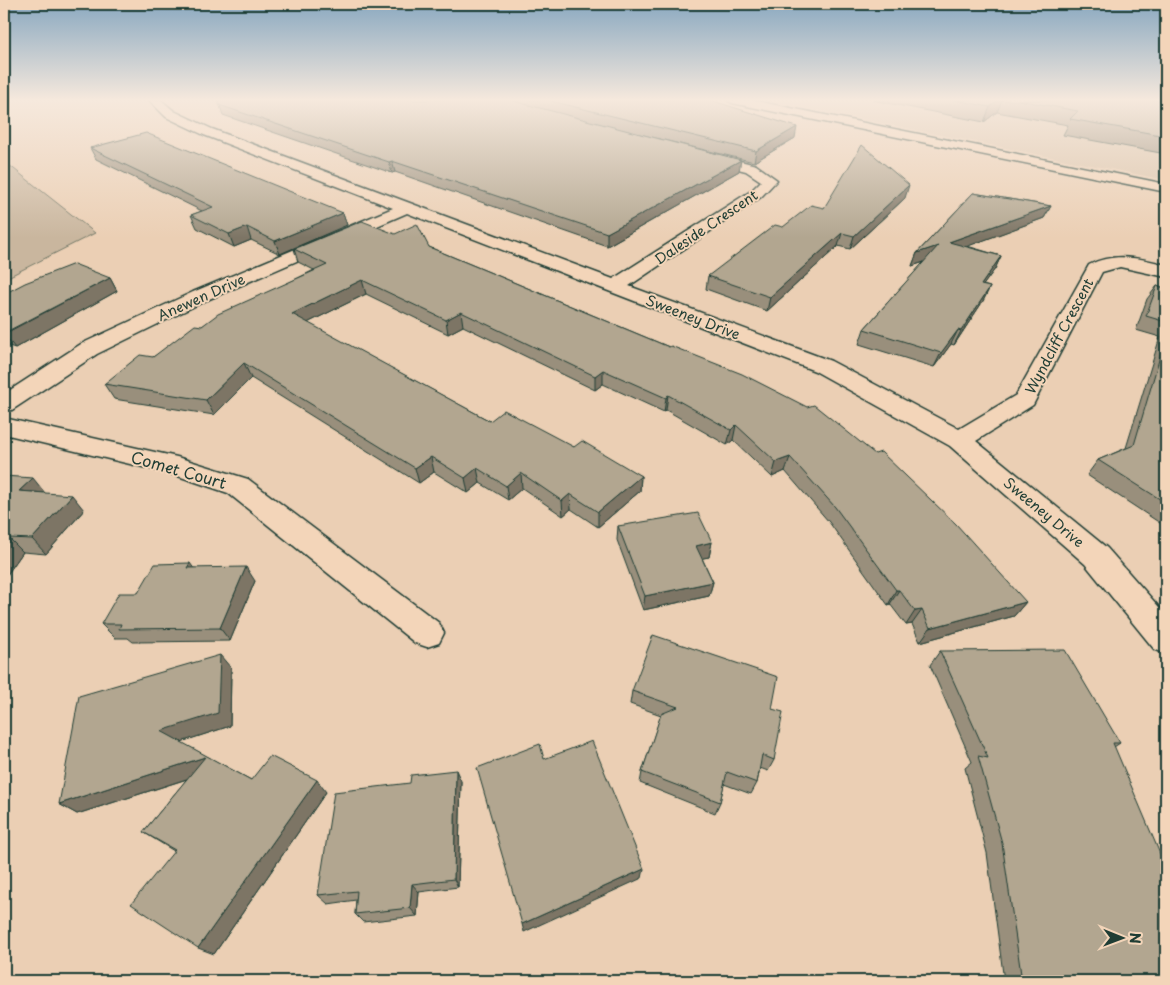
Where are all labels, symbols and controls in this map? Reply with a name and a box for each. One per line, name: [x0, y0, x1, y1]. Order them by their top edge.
street label: Daleside Crescent: [650, 184, 762, 269]
street label: Anewen Drive: [154, 268, 249, 326]
street label: Wyndcliff Crescent: [1020, 274, 1099, 398]
street label: Sweeney Drive: [643, 289, 743, 345]
street label: Comet Court: [128, 444, 230, 494]
street label: Sweeney Drive: [999, 472, 1089, 552]
north arrow: [1098, 912, 1148, 962]
text: N: [1125, 933, 1146, 944]

